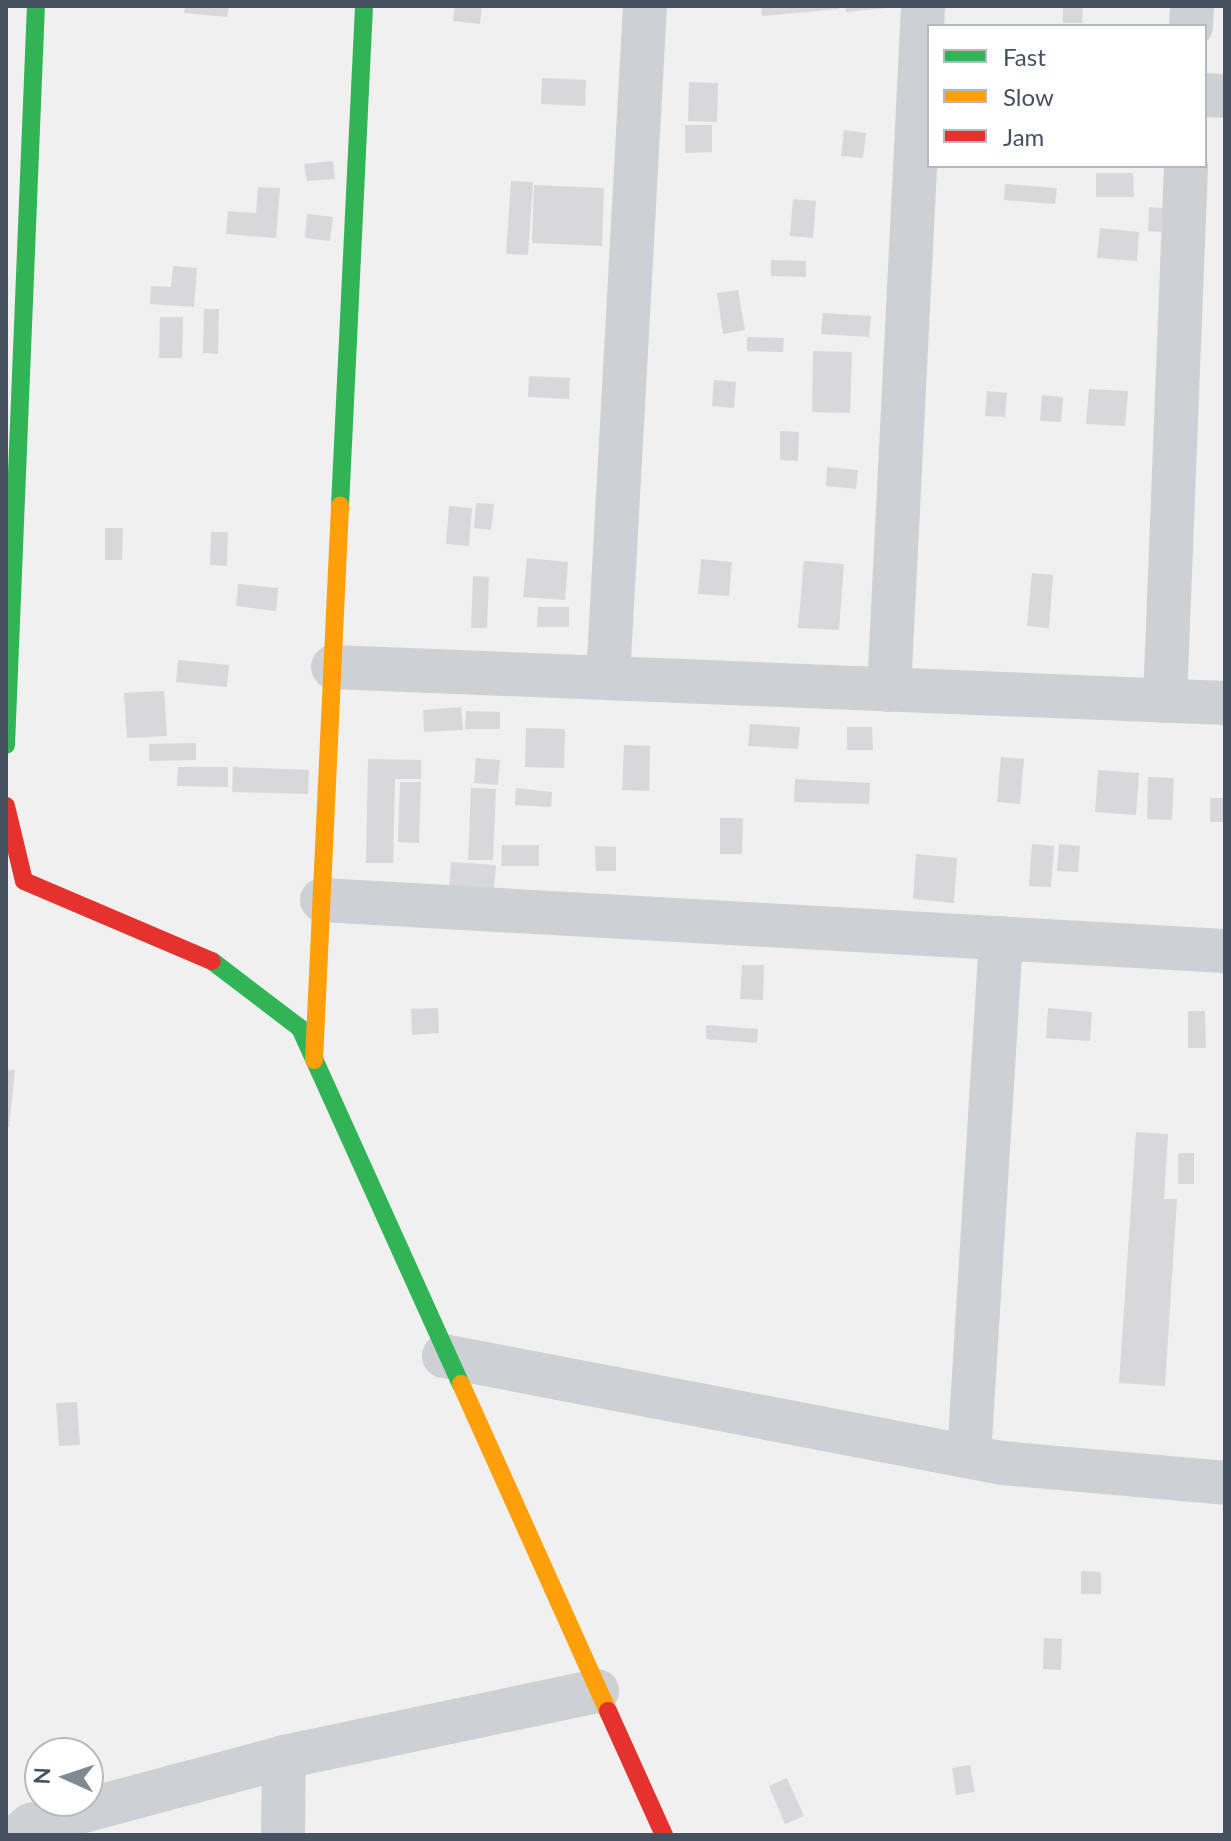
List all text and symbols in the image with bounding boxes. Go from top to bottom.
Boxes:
legend [927,24,1207,168]
text: Fast [1003,42,1046,71]
text: Slow [1003,82,1054,111]
text: Jam [1003,122,1044,151]
north arrow [24,1737,104,1817]
text: N [28,1767,55,1785]

